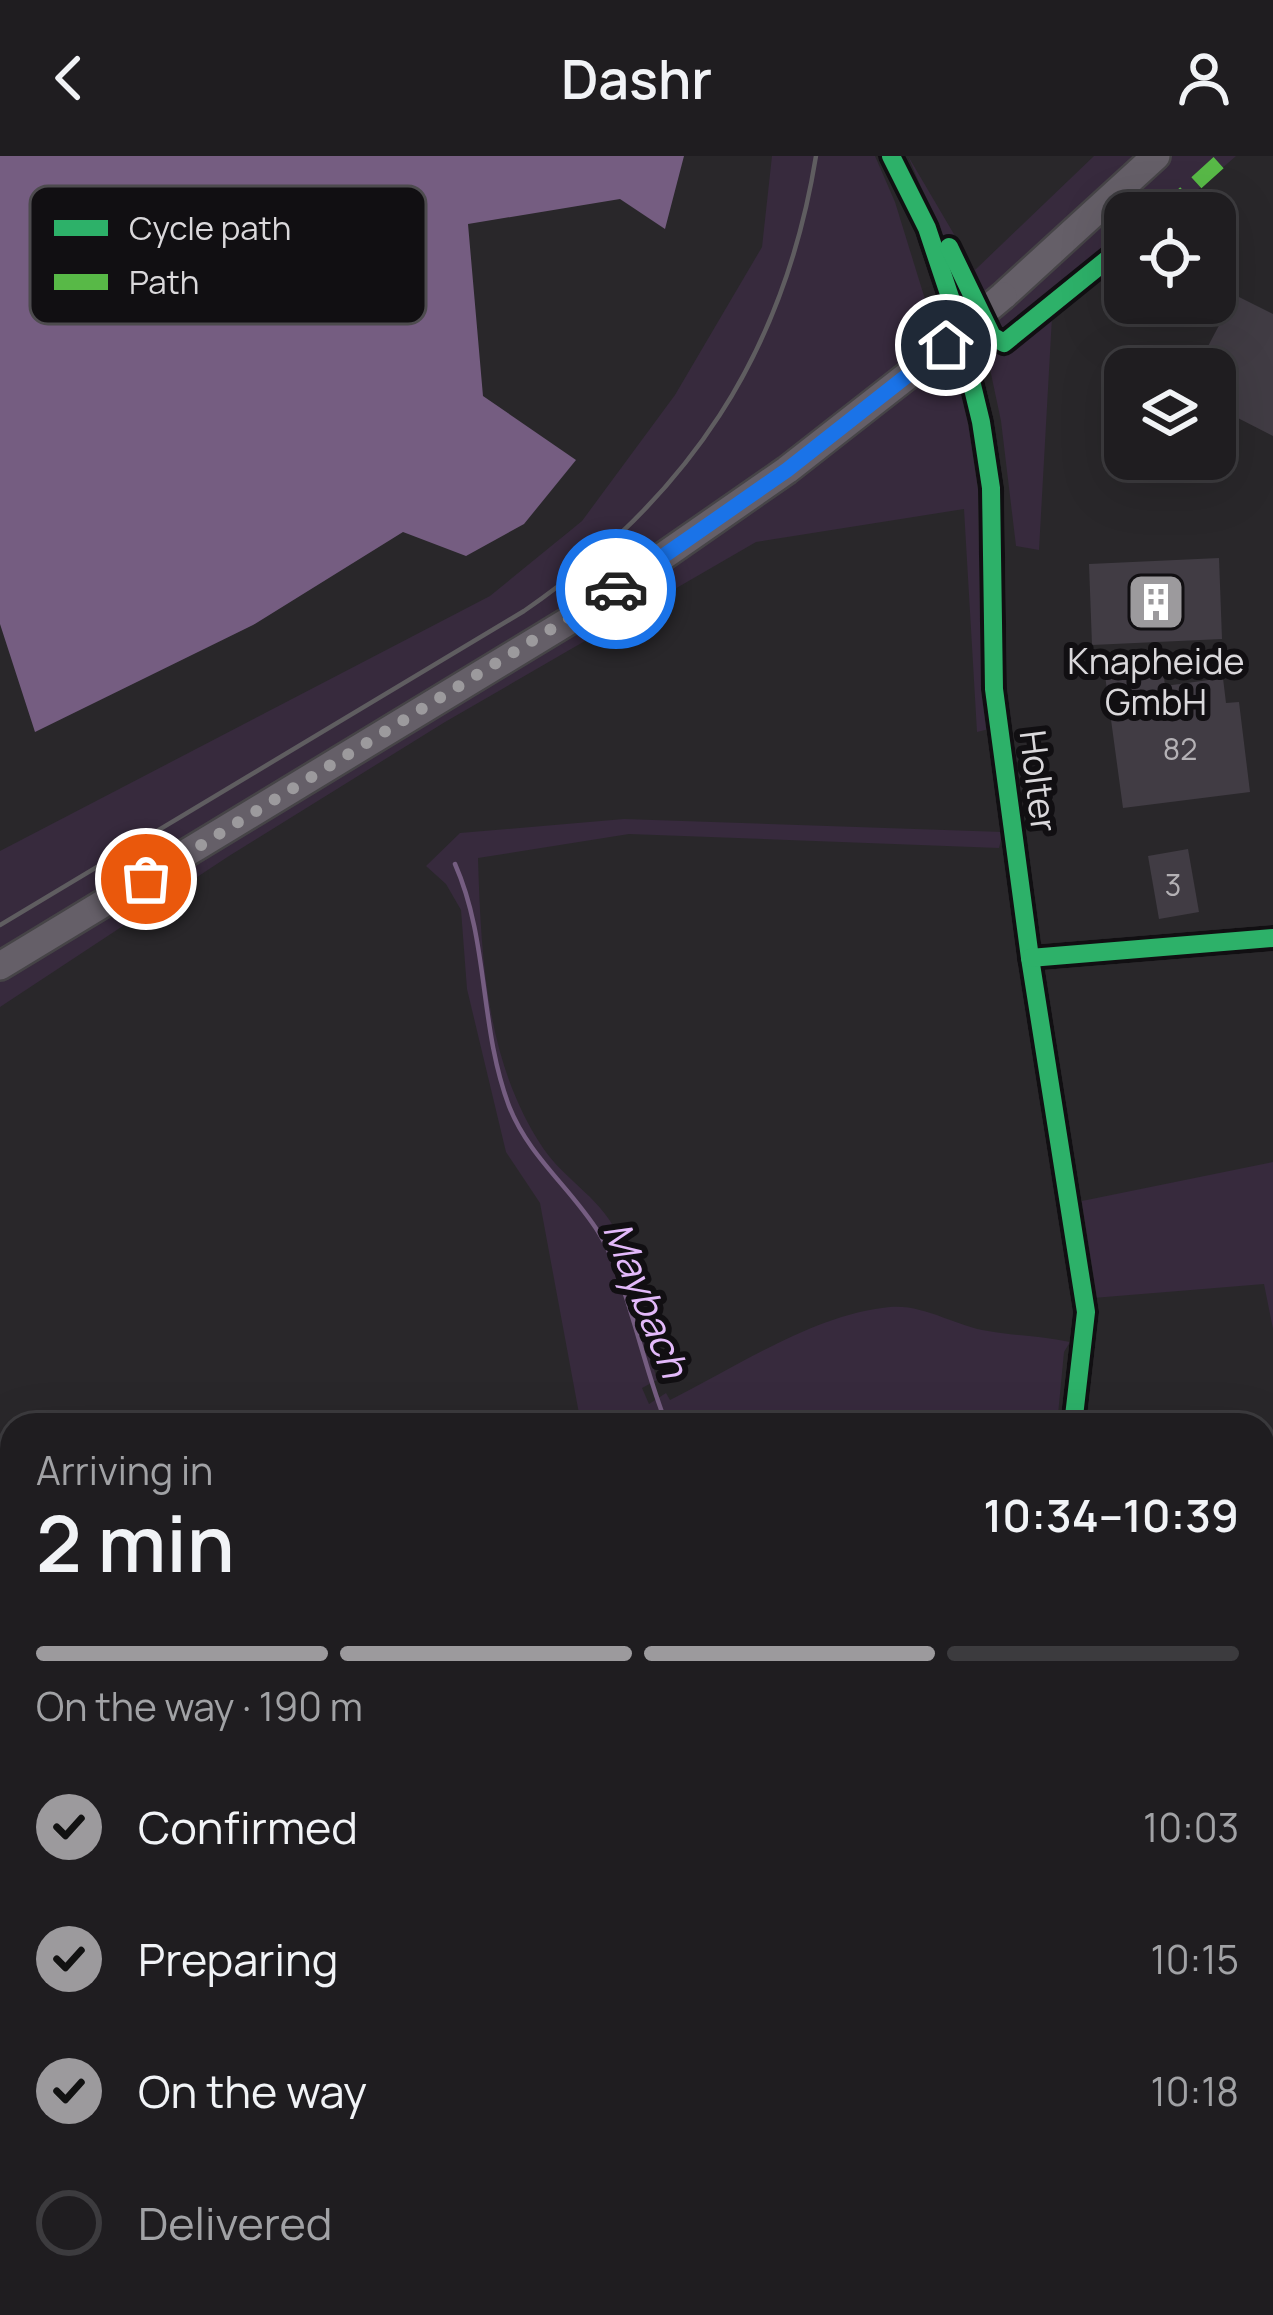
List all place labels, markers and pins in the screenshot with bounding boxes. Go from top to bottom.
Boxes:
pin [895,294,997,396]
building icon: Knapheide GmbH [1125,571,1187,633]
place label: Knapheide GmbH [1067,636,1245,726]
pin [95,828,197,930]

